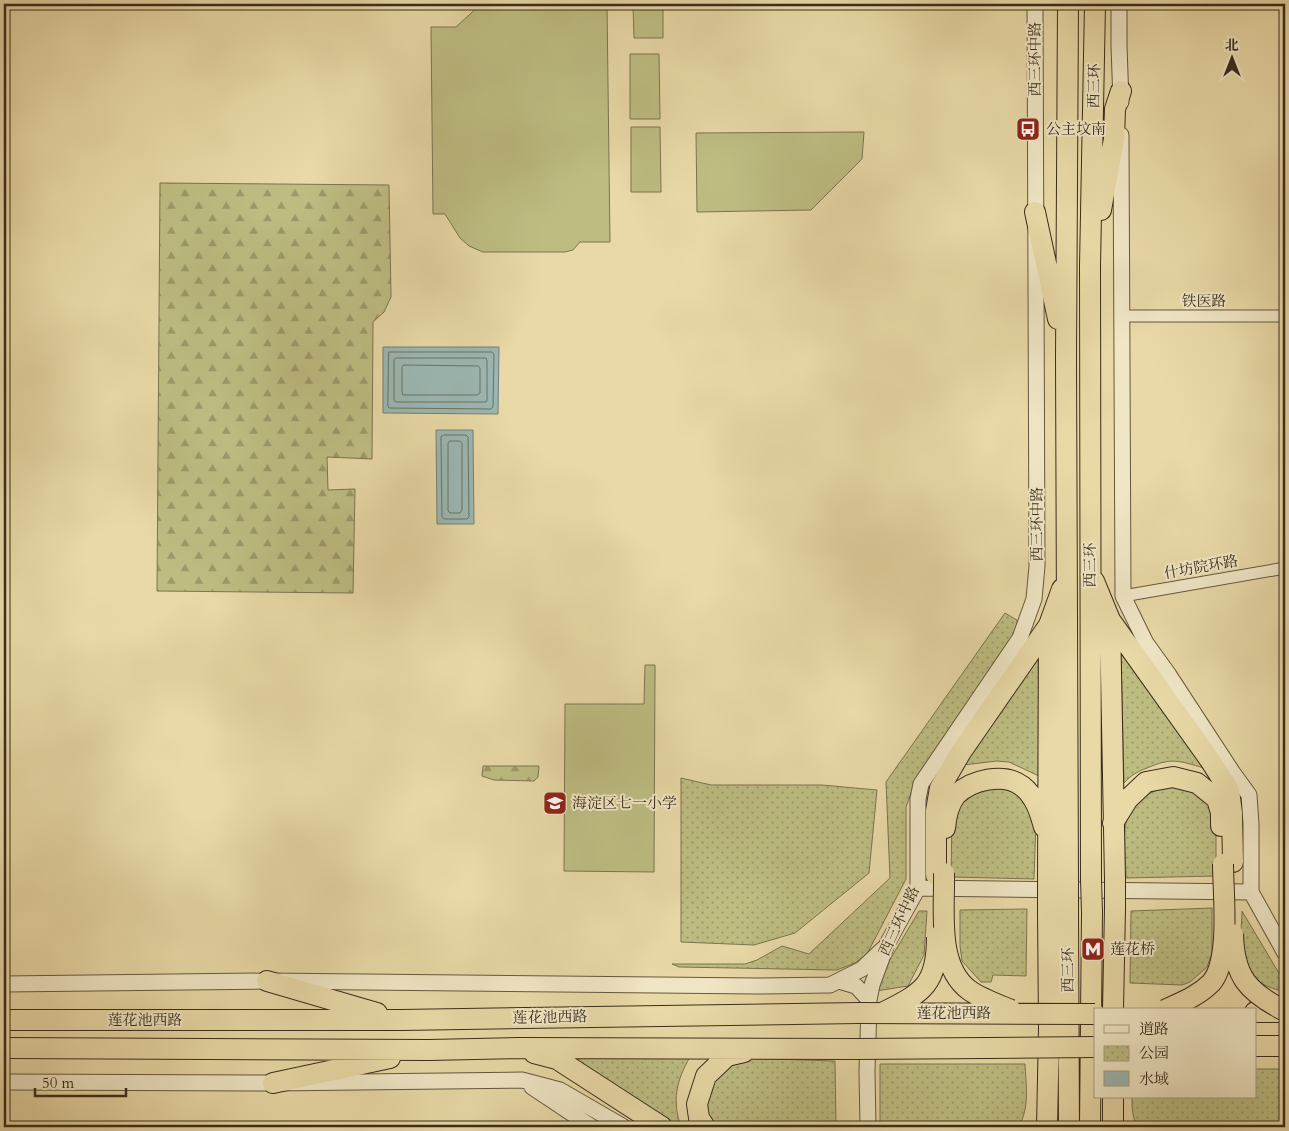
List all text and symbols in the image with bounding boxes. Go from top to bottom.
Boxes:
street label: 西三环中路 [1025,21,1045,97]
north arrow [1206,32,1256,82]
text: 北 [1225,36,1239,55]
street label: 西三环 [1084,63,1104,109]
bus stop icon: 公主坟南 [1015,116,1041,142]
place label: 公主坟南 [1046,119,1106,139]
street label: 铁医路 [1181,291,1227,311]
street label: 西三环中路 [1027,486,1047,562]
street label: 西三环 [1080,542,1100,588]
street label: 什坊院环路 [1162,551,1240,583]
school or university icon: 海淀区七一小学 [542,790,568,816]
place label: 海淀区七一小学 [572,793,677,813]
street label: 西三环中路 [874,883,924,959]
metro station icon: 莲花桥 [1080,936,1106,962]
place label: 莲花桥 [1110,939,1155,959]
street label: 西三环 [1058,947,1078,993]
street label: 莲花池西路 [916,1003,992,1023]
street label: 莲花池西路 [512,1006,588,1028]
legend [1094,1008,1256,1098]
street label: 莲花池西路 [107,1010,183,1030]
text: 道路 [1139,1019,1169,1039]
text: 公园 [1139,1043,1169,1063]
scale bar [35,1066,126,1098]
text: 水域 [1139,1069,1169,1089]
text: 50 m [42,1073,74,1093]

